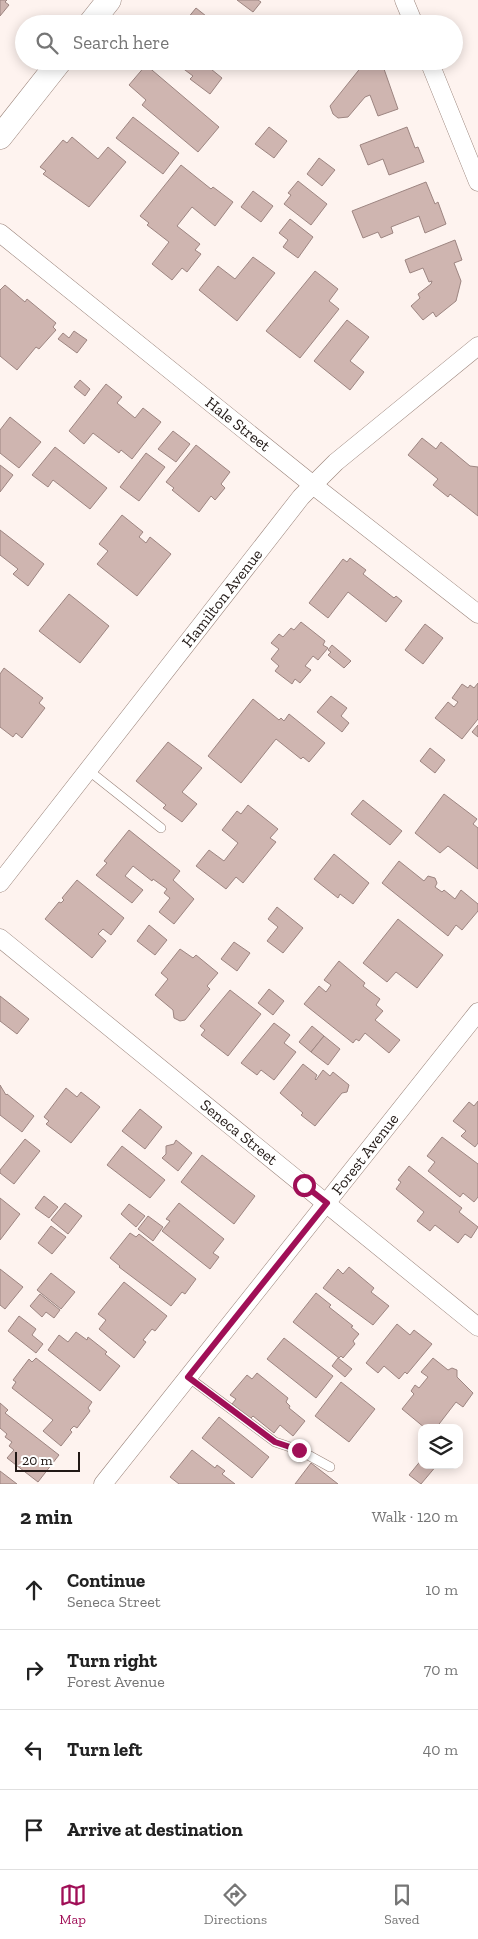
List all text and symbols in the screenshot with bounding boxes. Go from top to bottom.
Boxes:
search box [15,15,463,70]
icon: search [33,29,61,57]
text: Search here [73,31,169,54]
street label: Hale Street [202,393,274,455]
street label: Hamilton Avenue [178,545,266,651]
street label: Seneca Street [197,1095,281,1169]
street label: Forest Avenue [327,1110,403,1198]
route start [293,1174,316,1197]
map controls [418,1424,463,1469]
button: layers [418,1424,463,1469]
route end [288,1439,311,1462]
scale bar [15,1449,80,1472]
text: 20 m [22,1452,53,1469]
text: 2 min [20,1504,72,1529]
text: Walk · 120 m [372,1507,458,1526]
text: Continue [67,1569,145,1592]
icon: ahead [20,1576,48,1604]
text: 10 m [425,1580,458,1599]
text: Seneca Street [67,1592,161,1611]
text: Turn right [67,1649,157,1672]
icon: right [20,1656,48,1684]
text: 70 m [424,1660,458,1679]
text: Forest Avenue [67,1672,165,1691]
icon: left [20,1736,48,1764]
text: Turn left [67,1738,142,1761]
text: 40 m [423,1740,458,1759]
icon: arrive [20,1816,48,1844]
text: Arrive at destination [67,1818,243,1841]
tab: Map [59,1881,87,1928]
tab: Directions [204,1881,267,1928]
tab: Saved [384,1881,419,1928]

